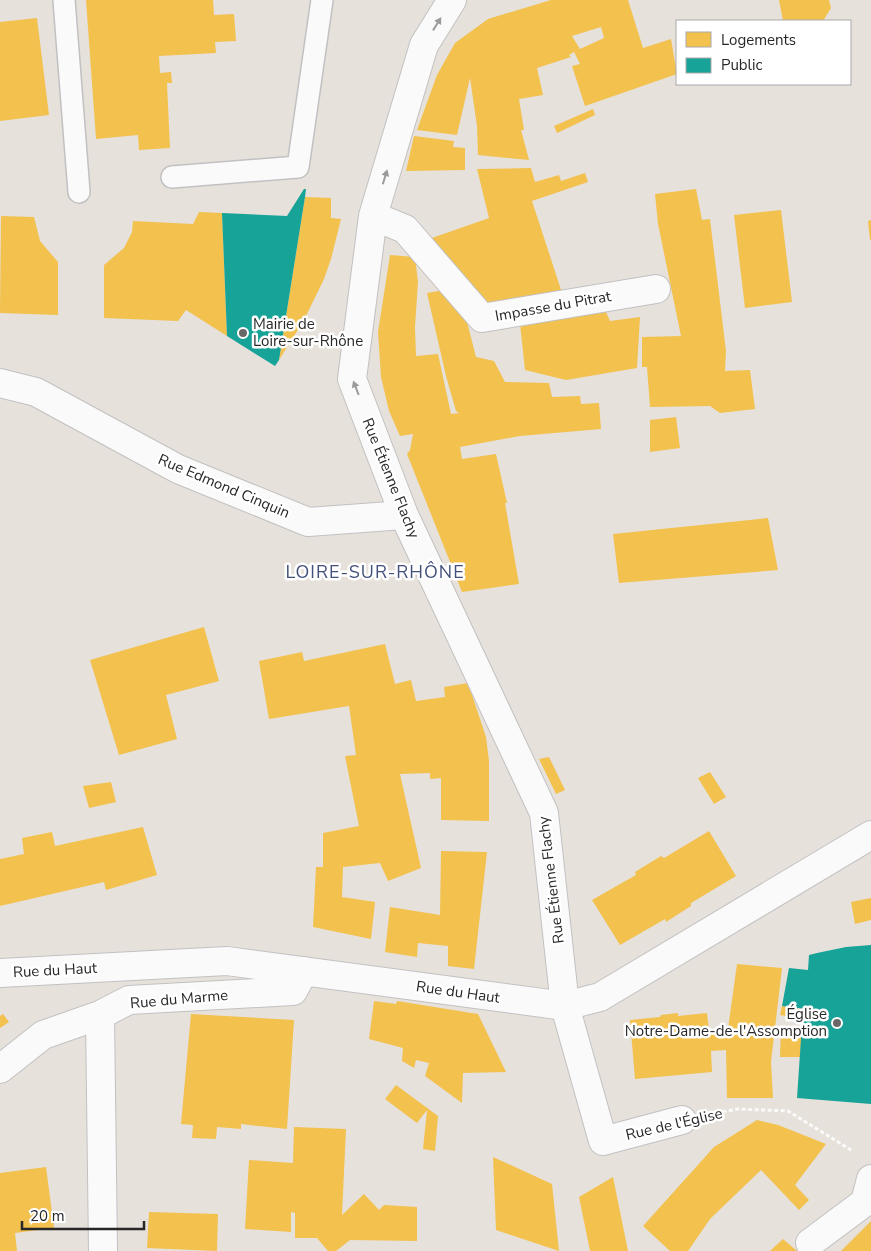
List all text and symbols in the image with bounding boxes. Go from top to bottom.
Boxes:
one-way arrow [432,17,442,30]
legend [676,20,851,85]
text: Logements [721,30,796,50]
text: Public [721,55,762,75]
one-way arrow [381,169,389,184]
street label: Impasse du Pitrat [493,286,613,326]
place label: Mairie de Loire-sur-Rhône [253,314,363,351]
marker: Mairie de Loire-sur-Rhône [237,327,249,339]
one-way arrow [352,380,360,395]
street label: Rue Étienne Flachy [358,415,424,541]
street label: Rue Edmond Cinquin [155,449,293,523]
district label: LOIRE-SUR-RHÔNE [285,560,465,584]
street label: Rue Étienne Flachy [533,815,569,945]
street label: Rue du Haut [12,958,98,982]
street label: Rue du Haut [415,976,502,1008]
street label: Rue du Marme [129,985,229,1013]
place label: Église Notre-Dame-de-l'Assomption [625,1004,827,1041]
marker: Église Notre-Dame-de-l'Assomption [831,1017,843,1029]
street label: Rue de l'Église [624,1103,724,1145]
scale bar [22,1198,145,1230]
text: 20 m [30,1206,65,1226]

